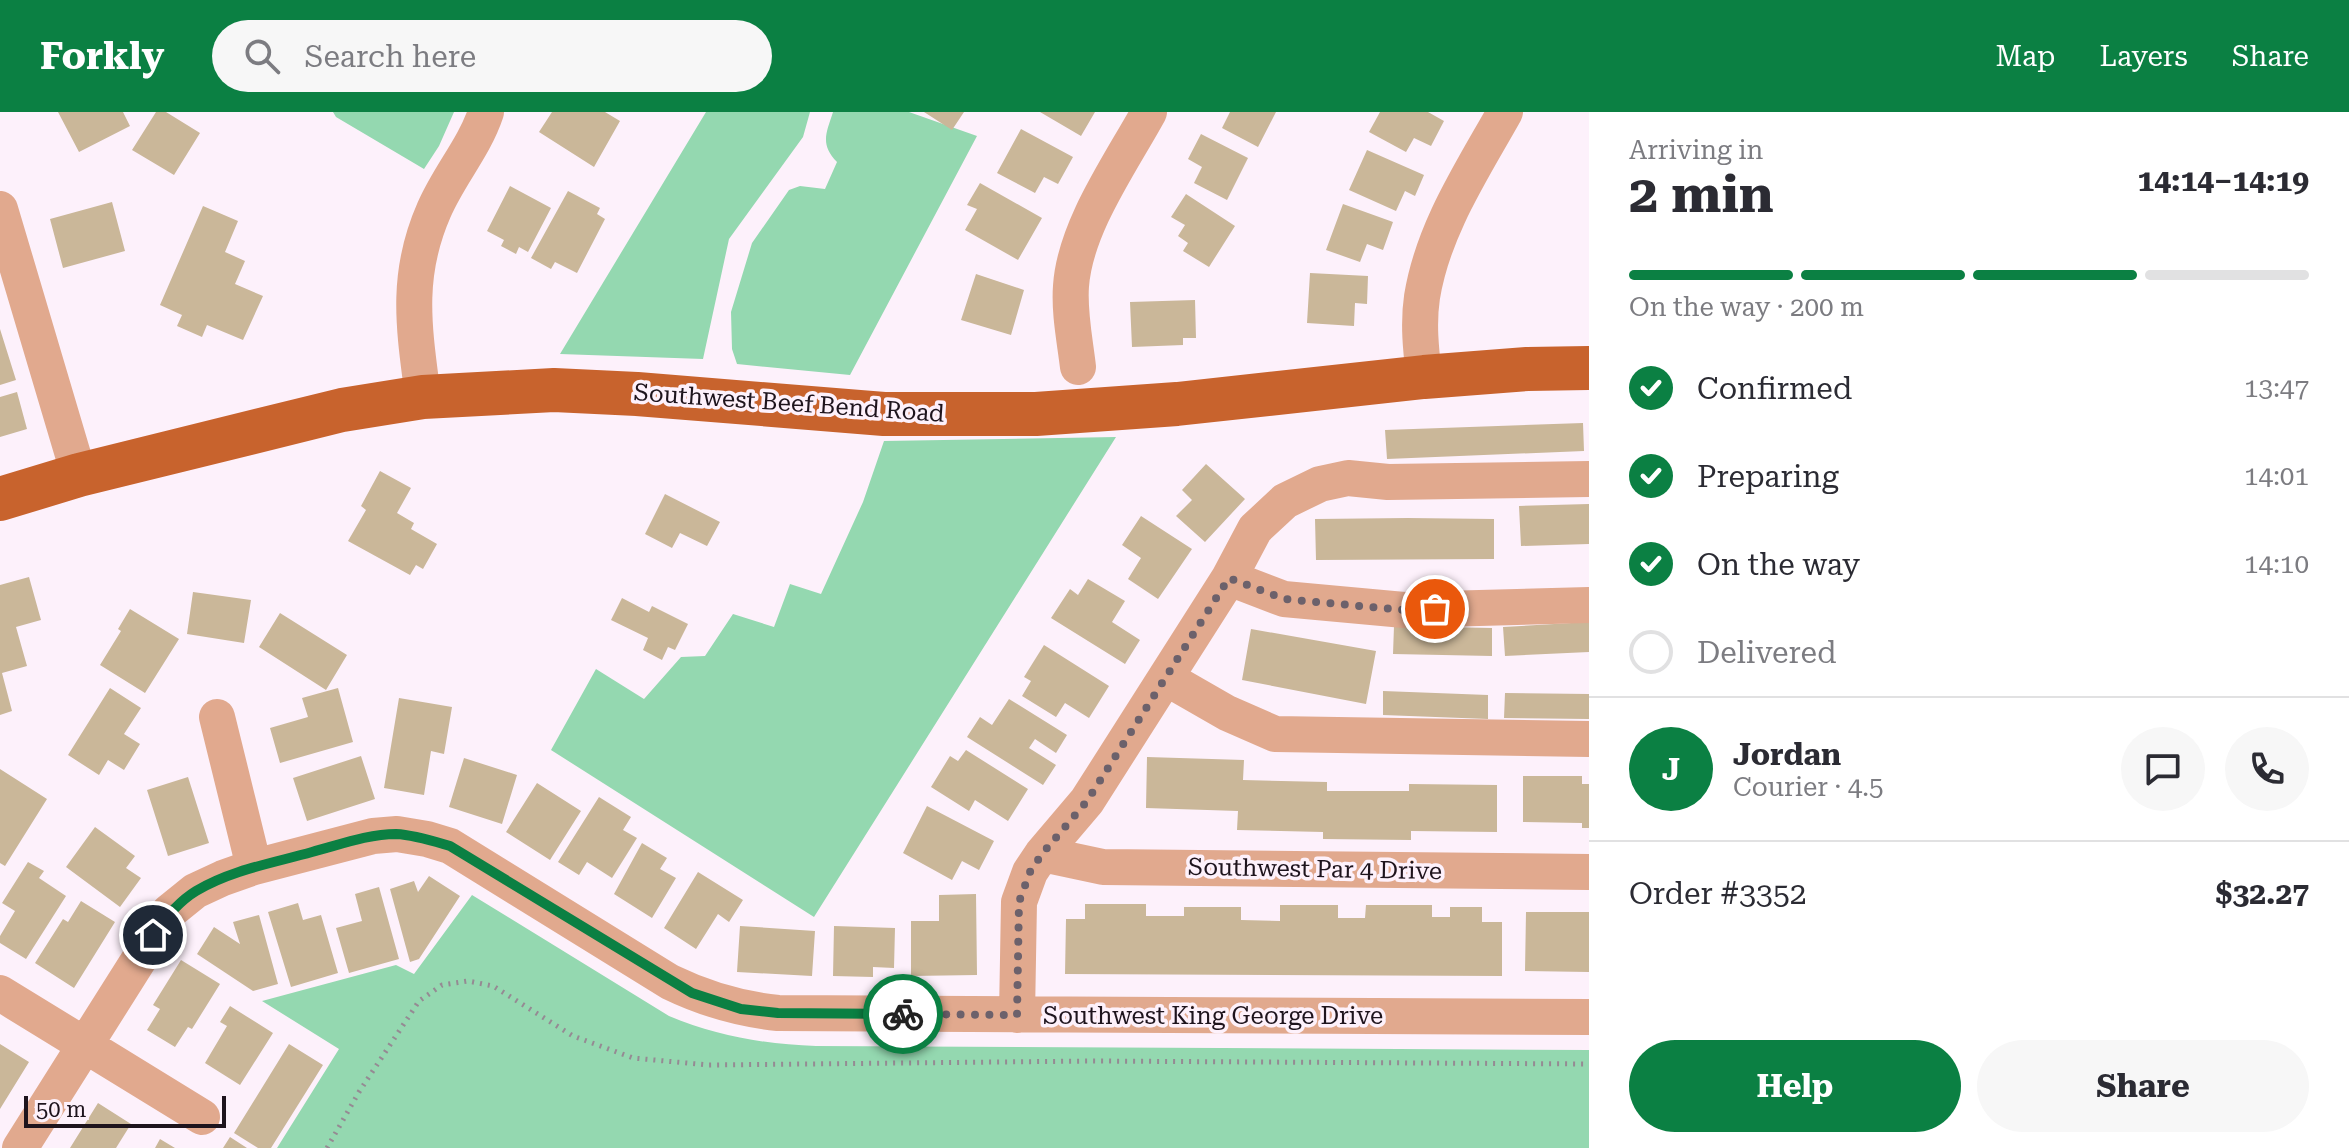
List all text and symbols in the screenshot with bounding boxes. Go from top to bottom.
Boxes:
search box [212,20,772,92]
text: Forkly [40,34,164,78]
icon: search [240,34,284,78]
text: Search here [304,39,476,74]
text: Map [1996,40,2055,73]
text: Layers [2099,40,2188,73]
text: Share [2232,40,2309,73]
text: Arriving in [1629,135,1763,165]
text: 14:14–14:19 [2137,163,2309,198]
text: 2 min [1629,164,1774,225]
text: On the way · 200 m [1629,292,1864,322]
icon: check [1629,366,1673,410]
text: Confirmed [1697,371,1852,406]
text: 13:47 [2244,373,2309,403]
street label: Southwest Beef Bend Road [633,378,945,428]
icon: check [1629,454,1673,498]
text: Preparing [1697,459,1839,494]
text: 14:01 [2244,461,2309,491]
icon: check [1629,542,1673,586]
text: On the way [1697,547,1860,582]
text: 14:10 [2244,549,2309,579]
pin [1401,575,1469,643]
icon: bag [1413,587,1457,631]
text: Delivered [1697,635,1836,670]
button: chat [2121,727,2205,811]
button: phone [2225,727,2309,811]
text: Jordan [1733,737,1841,772]
text: J [1662,752,1680,787]
text: Courier · 4.5 [1733,772,1883,802]
street label: Southwest Par 4 Drive [1188,853,1442,885]
text: Order #3352 [1629,876,1807,911]
text: $32.27 [2216,876,2309,911]
pin [119,901,187,969]
icon: home [131,913,175,957]
courier [863,974,943,1054]
icon: bike [881,992,925,1036]
street label: Southwest King George Drive [1043,1002,1383,1030]
button: Help [1629,1040,1961,1132]
button: Share [1977,1040,2309,1132]
scale bar [24,1092,226,1128]
text: 50 m [36,1097,86,1122]

